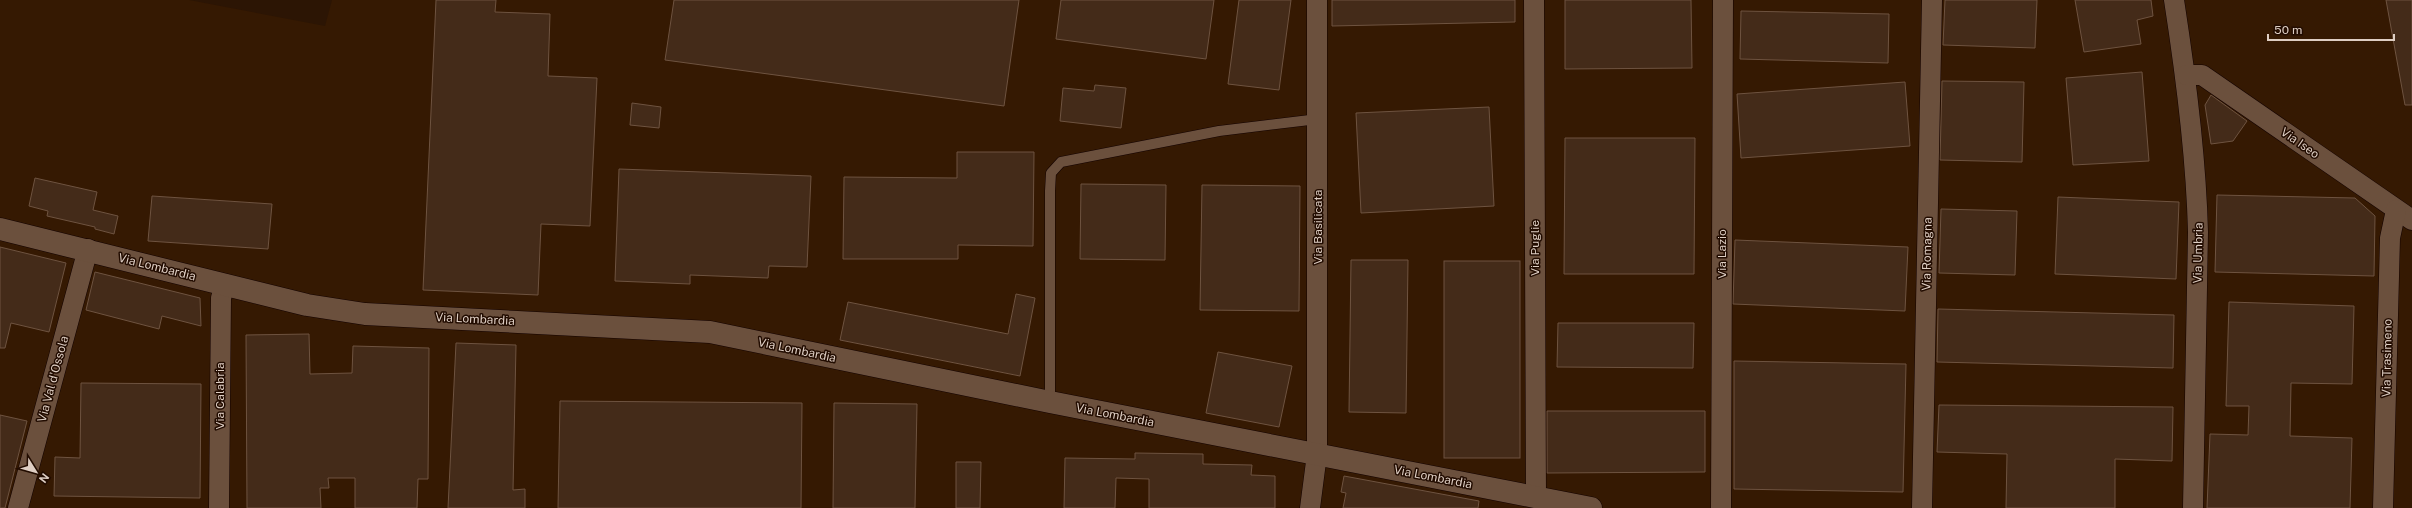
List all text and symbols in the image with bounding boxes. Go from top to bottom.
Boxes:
scale bar [2268,16,2394,42]
text: 50 m [2274,23,2302,37]
street label: Via Iseo [2278,125,2322,161]
street label: Via Basilicata [1311,190,1325,264]
street label: Via Romagna [1919,217,1935,291]
street label: Via Puglie [1528,220,1542,276]
street label: Via Umbria [2190,222,2206,284]
street label: Via Lazio [1715,229,1729,279]
street label: Via Lombardia [117,251,197,283]
street label: Via Lombardia [435,310,515,328]
street label: Via Trasimeno [2379,318,2395,397]
street label: Via Val d'Ossola [35,334,71,424]
street label: Via Lombardia [757,335,837,365]
street label: Via Calabria [213,362,227,430]
street label: Via Lombardia [1075,401,1155,429]
north arrow [16,452,56,492]
street label: Via Lombardia [1393,463,1473,491]
text: N [37,471,51,485]

